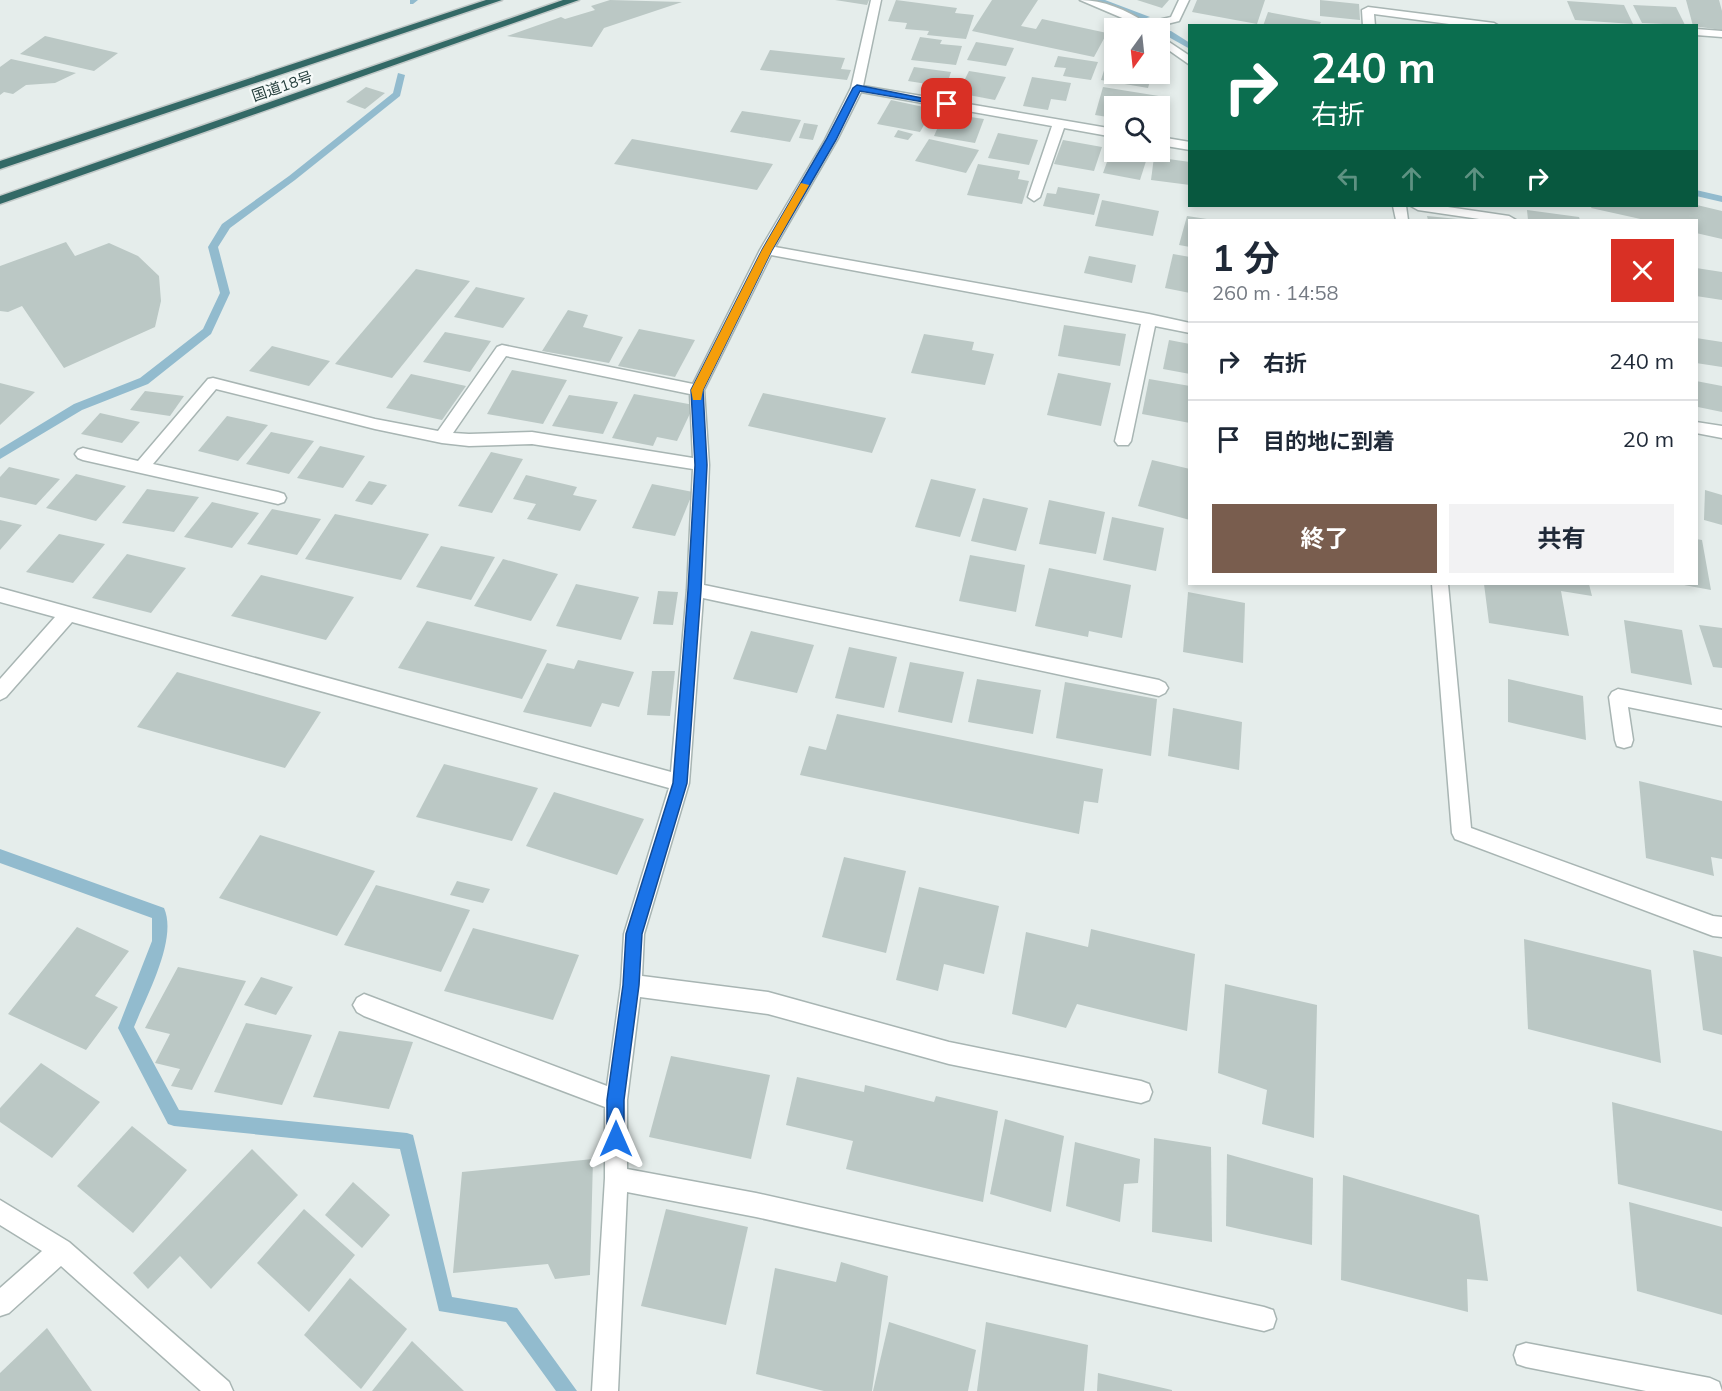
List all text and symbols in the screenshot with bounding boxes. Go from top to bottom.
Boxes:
north arrow [1104,18,1170,84]
map controls [1104,18,1170,162]
text: 240 m [1311,41,1436,94]
icon: right [1212,48,1290,126]
street label: 国道18号 [249,67,315,105]
pin [921,78,972,129]
icon: arrive [930,87,963,120]
button: search [1104,96,1170,162]
text: 右折 [1311,97,1365,131]
icon: left [1332,162,1365,195]
icon: ahead [1395,162,1428,195]
icon: ahead [1458,162,1491,195]
icon: right [1521,162,1554,195]
text: 1 分 [1212,235,1279,280]
button: close [1611,239,1674,302]
text: 260 m · 14:58 [1212,280,1338,305]
icon: right [1212,345,1245,378]
text: 240 m [1609,347,1674,375]
text: 右折 [1263,349,1307,377]
icon: arrive [1212,423,1245,456]
text: 20 m [1623,425,1674,453]
text: 目的地に到着 [1263,427,1395,455]
button: 終了 [1212,504,1437,573]
button: 共有 [1449,504,1674,573]
position arrow [584,1107,648,1171]

